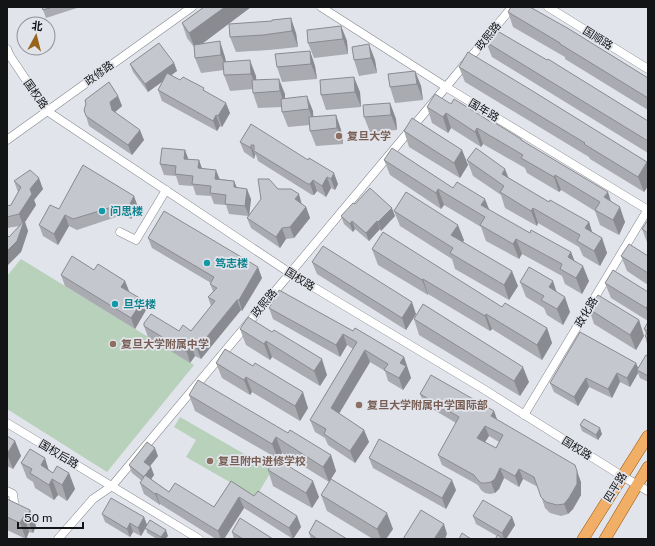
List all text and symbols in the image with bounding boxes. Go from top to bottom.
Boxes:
north arrow [16,16,56,56]
text: 北 [31,19,43,33]
street label: 政熙路 [473,19,503,53]
street label: 国顺路 [581,24,615,52]
street label: 政修路 [82,58,116,88]
street label: 国权路 [22,77,50,111]
street label: 国年路 [467,96,501,124]
place label: 复旦大学 [347,130,391,142]
marker: 复旦大学 [334,131,344,141]
place label: 问思楼 [110,205,143,217]
marker: 问思楼 [97,206,107,216]
place label: 笃志楼 [215,257,248,269]
marker: 笃志楼 [202,258,212,268]
street label: 国权路 [283,265,317,293]
street label: 政熙路 [249,287,279,319]
street label: 政化路 [572,295,600,329]
place label: 旦华楼 [123,298,156,310]
marker: 旦华楼 [110,299,120,309]
place label: 复旦大学附属中学 [121,338,209,350]
marker: 复旦大学附属中学 [108,339,118,349]
place label: 复旦大学附属中学国际部 [367,399,488,411]
marker: 复旦大学附属中学国际部 [354,400,364,410]
street label: 国权路 [560,434,594,462]
street label: 国权后路 [37,438,81,470]
place label: 复旦附中进修学校 [218,455,306,467]
marker: 复旦附中进修学校 [205,456,215,466]
street label: 四平路 [601,470,629,504]
scale bar [18,504,83,530]
text: 50 m [24,511,52,525]

